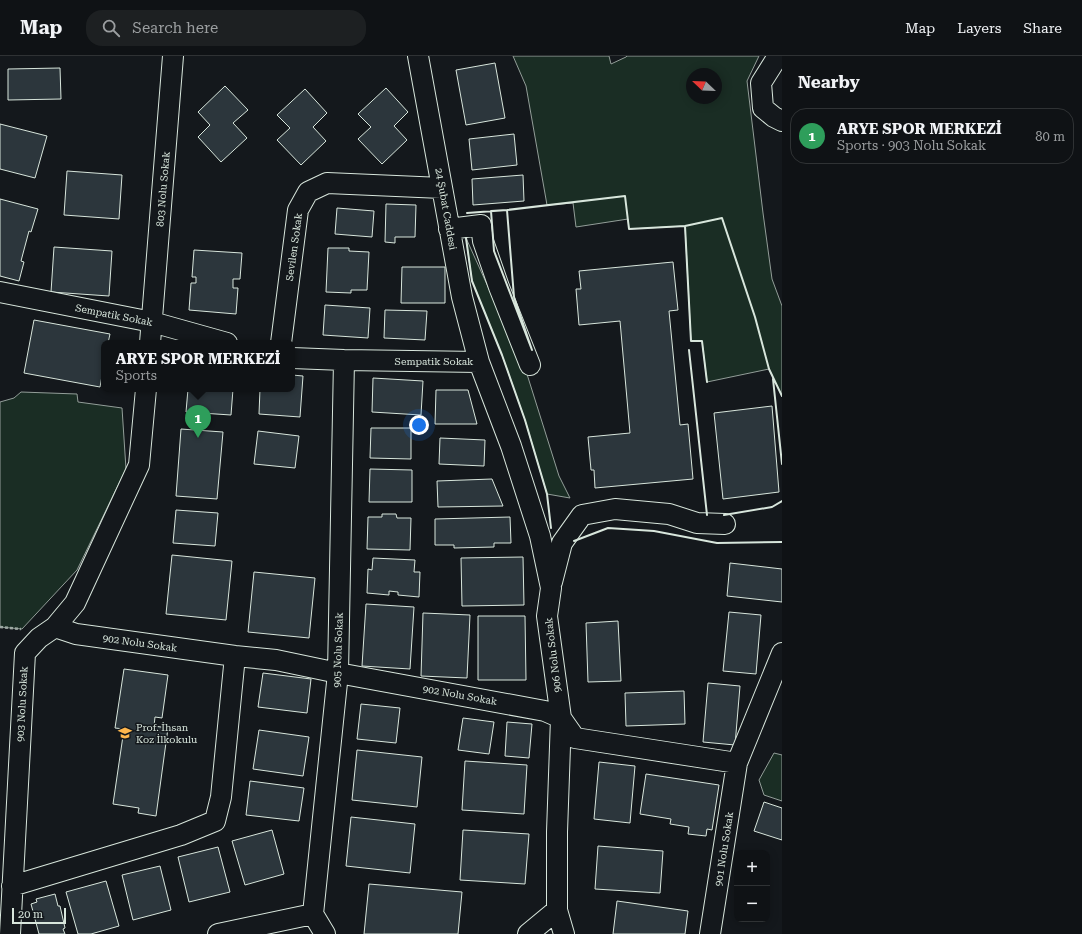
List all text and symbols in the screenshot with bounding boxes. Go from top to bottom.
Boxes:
search box [86,10,366,46]
text: Map [20,16,62,39]
icon: search [100,17,122,39]
text: Search here [132,19,218,37]
text: Map [905,20,935,36]
text: Layers [957,20,1001,36]
text: Share [1023,20,1062,36]
north arrow [686,68,722,104]
text: Nearby [798,72,860,92]
text: ARYE SPOR MERKEZİ [837,120,1002,138]
text: 1 [808,129,816,144]
text: 80 m [1035,129,1065,144]
text: Sports · 903 Nolu Sokak [837,138,986,153]
street label: 803 Nolu Sokak [154,150,172,227]
street label: 24 Şubat Caddesi [433,167,459,251]
street label: Sevilen Sokak [284,212,304,282]
street label: Sempatik Sokak [74,302,154,328]
popup [101,340,295,392]
text: ARYE SPOR MERKEZİ [116,350,280,368]
street label: Sempatik Sokak [395,356,474,367]
text: Sports [116,368,157,383]
pin: 1 [185,405,211,438]
your location [409,415,429,435]
street label: 905 Nolu Sokak [331,611,345,688]
street label: 906 Nolu Sokak [543,616,563,693]
street label: 902 Nolu Sokak [102,632,179,654]
street label: 903 Nolu Sokak [15,665,30,742]
street label: 902 Nolu Sokak [422,683,499,707]
place label: Prof. İhsan Koz İlkokulu [136,722,198,745]
school or university icon: Prof. İhsan Koz İlkokulu [117,725,133,741]
street label: 901 Nolu Sokak [713,810,735,887]
map controls [734,850,770,922]
button: + [734,850,770,886]
button: − [734,886,770,922]
scale bar [12,906,66,925]
text: 20 m [18,908,43,921]

